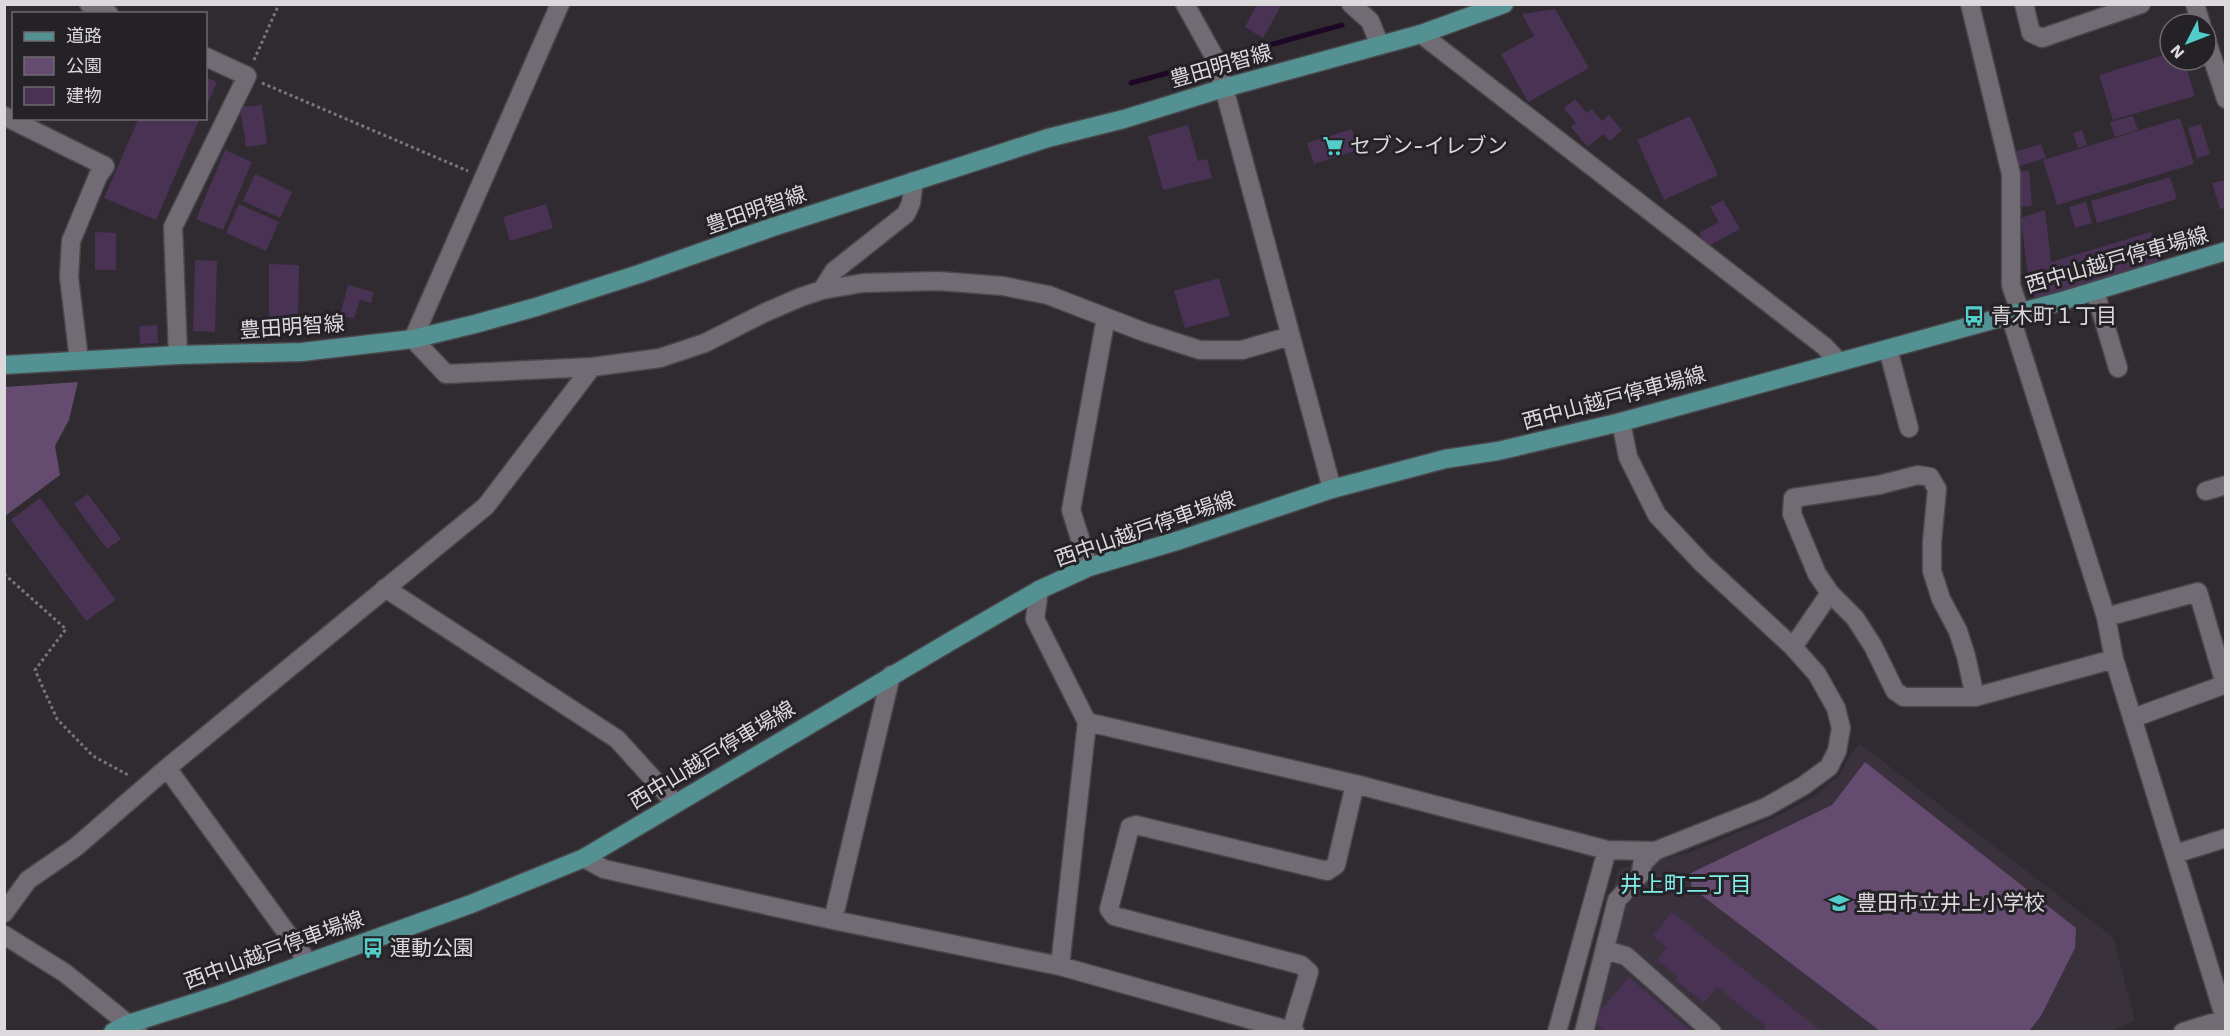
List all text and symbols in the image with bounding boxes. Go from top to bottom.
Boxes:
legend [12,12,207,120]
north arrow [2158,12,2218,72]
text: 道路 [66,25,102,46]
street label: 豊田明智線 [1167,39,1275,92]
text: N [2166,41,2188,62]
text: 公園 [66,55,102,76]
text: 建物 [66,85,102,106]
place label: セブン-イレブン [1350,133,1508,158]
supermarket icon: セブン-イレブン [1321,134,1345,158]
street label: 豊田明智線 [702,181,810,238]
street label: 西中山越戸停車場線 [2023,221,2211,298]
place label: 青木町１丁目 [1991,303,2117,328]
bus stop icon: 青木町１丁目 [1962,304,1986,328]
street label: 豊田明智線 [239,310,345,343]
street label: 西中山越戸停車場線 [1519,361,1708,434]
street label: 西中山越戸停車場線 [1051,486,1238,571]
street label: 西中山越戸停車場線 [624,695,799,814]
district label: 井上町二丁目 [1620,872,1752,897]
place label: 豊田市立井上小学校 [1856,890,2045,915]
school or university icon: 豊田市立井上小学校 [1827,891,1851,915]
street label: 西中山越戸停車場線 [181,905,367,994]
place label: 運動公園 [390,935,474,960]
bus stop icon: 運動公園 [361,936,385,960]

